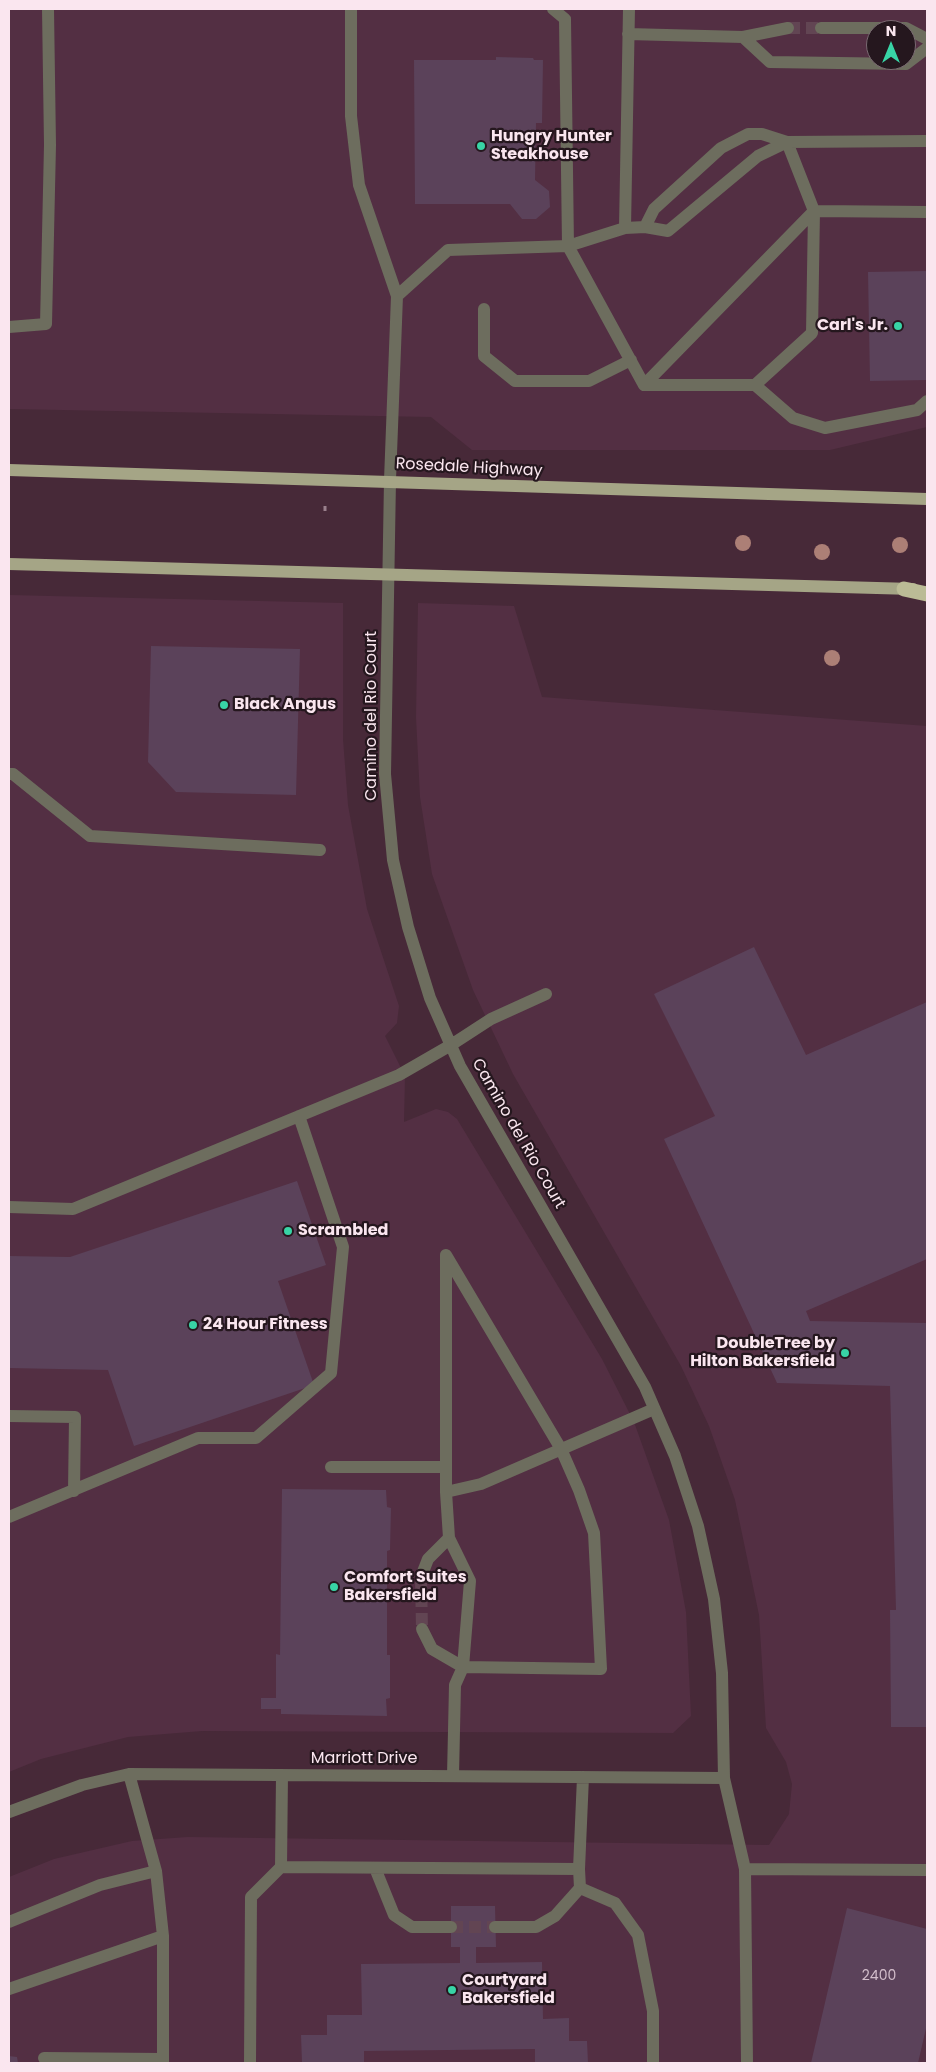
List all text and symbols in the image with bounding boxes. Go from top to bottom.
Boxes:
north arrow [866,20,916,70]
text: N [886,21,896,41]
place label: Hungry Hunter Steakhouse [491,127,612,165]
marker: Hungry Hunter Steakhouse [475,140,487,152]
place label: Carl's Jr. [817,316,888,336]
marker: Carl's Jr. [892,320,904,332]
street label: Rosedale Highway [395,455,543,481]
street label: Camino del Rio Court [362,631,382,801]
place label: Black Angus [234,695,336,715]
marker: Black Angus [218,699,230,711]
street label: Camino del Rio Court [467,1056,569,1212]
place label: Scrambled [298,1221,388,1241]
marker: Scrambled [282,1225,294,1237]
place label: 24 Hour Fitness [203,1315,328,1335]
marker: 24 Hour Fitness [187,1319,199,1331]
place label: DoubleTree by Hilton Bakersfield [690,1334,835,1372]
marker: DoubleTree by Hilton Bakersfield [839,1347,851,1359]
place label: Comfort Suites Bakersfield [344,1568,467,1606]
marker: Comfort Suites Bakersfield [328,1581,340,1593]
street label: Marriott Drive [311,1749,417,1769]
house number: 2400 [862,1968,896,1984]
place label: Courtyard Bakersfield [462,1971,555,2009]
marker: Courtyard Bakersfield [446,1984,458,1996]

